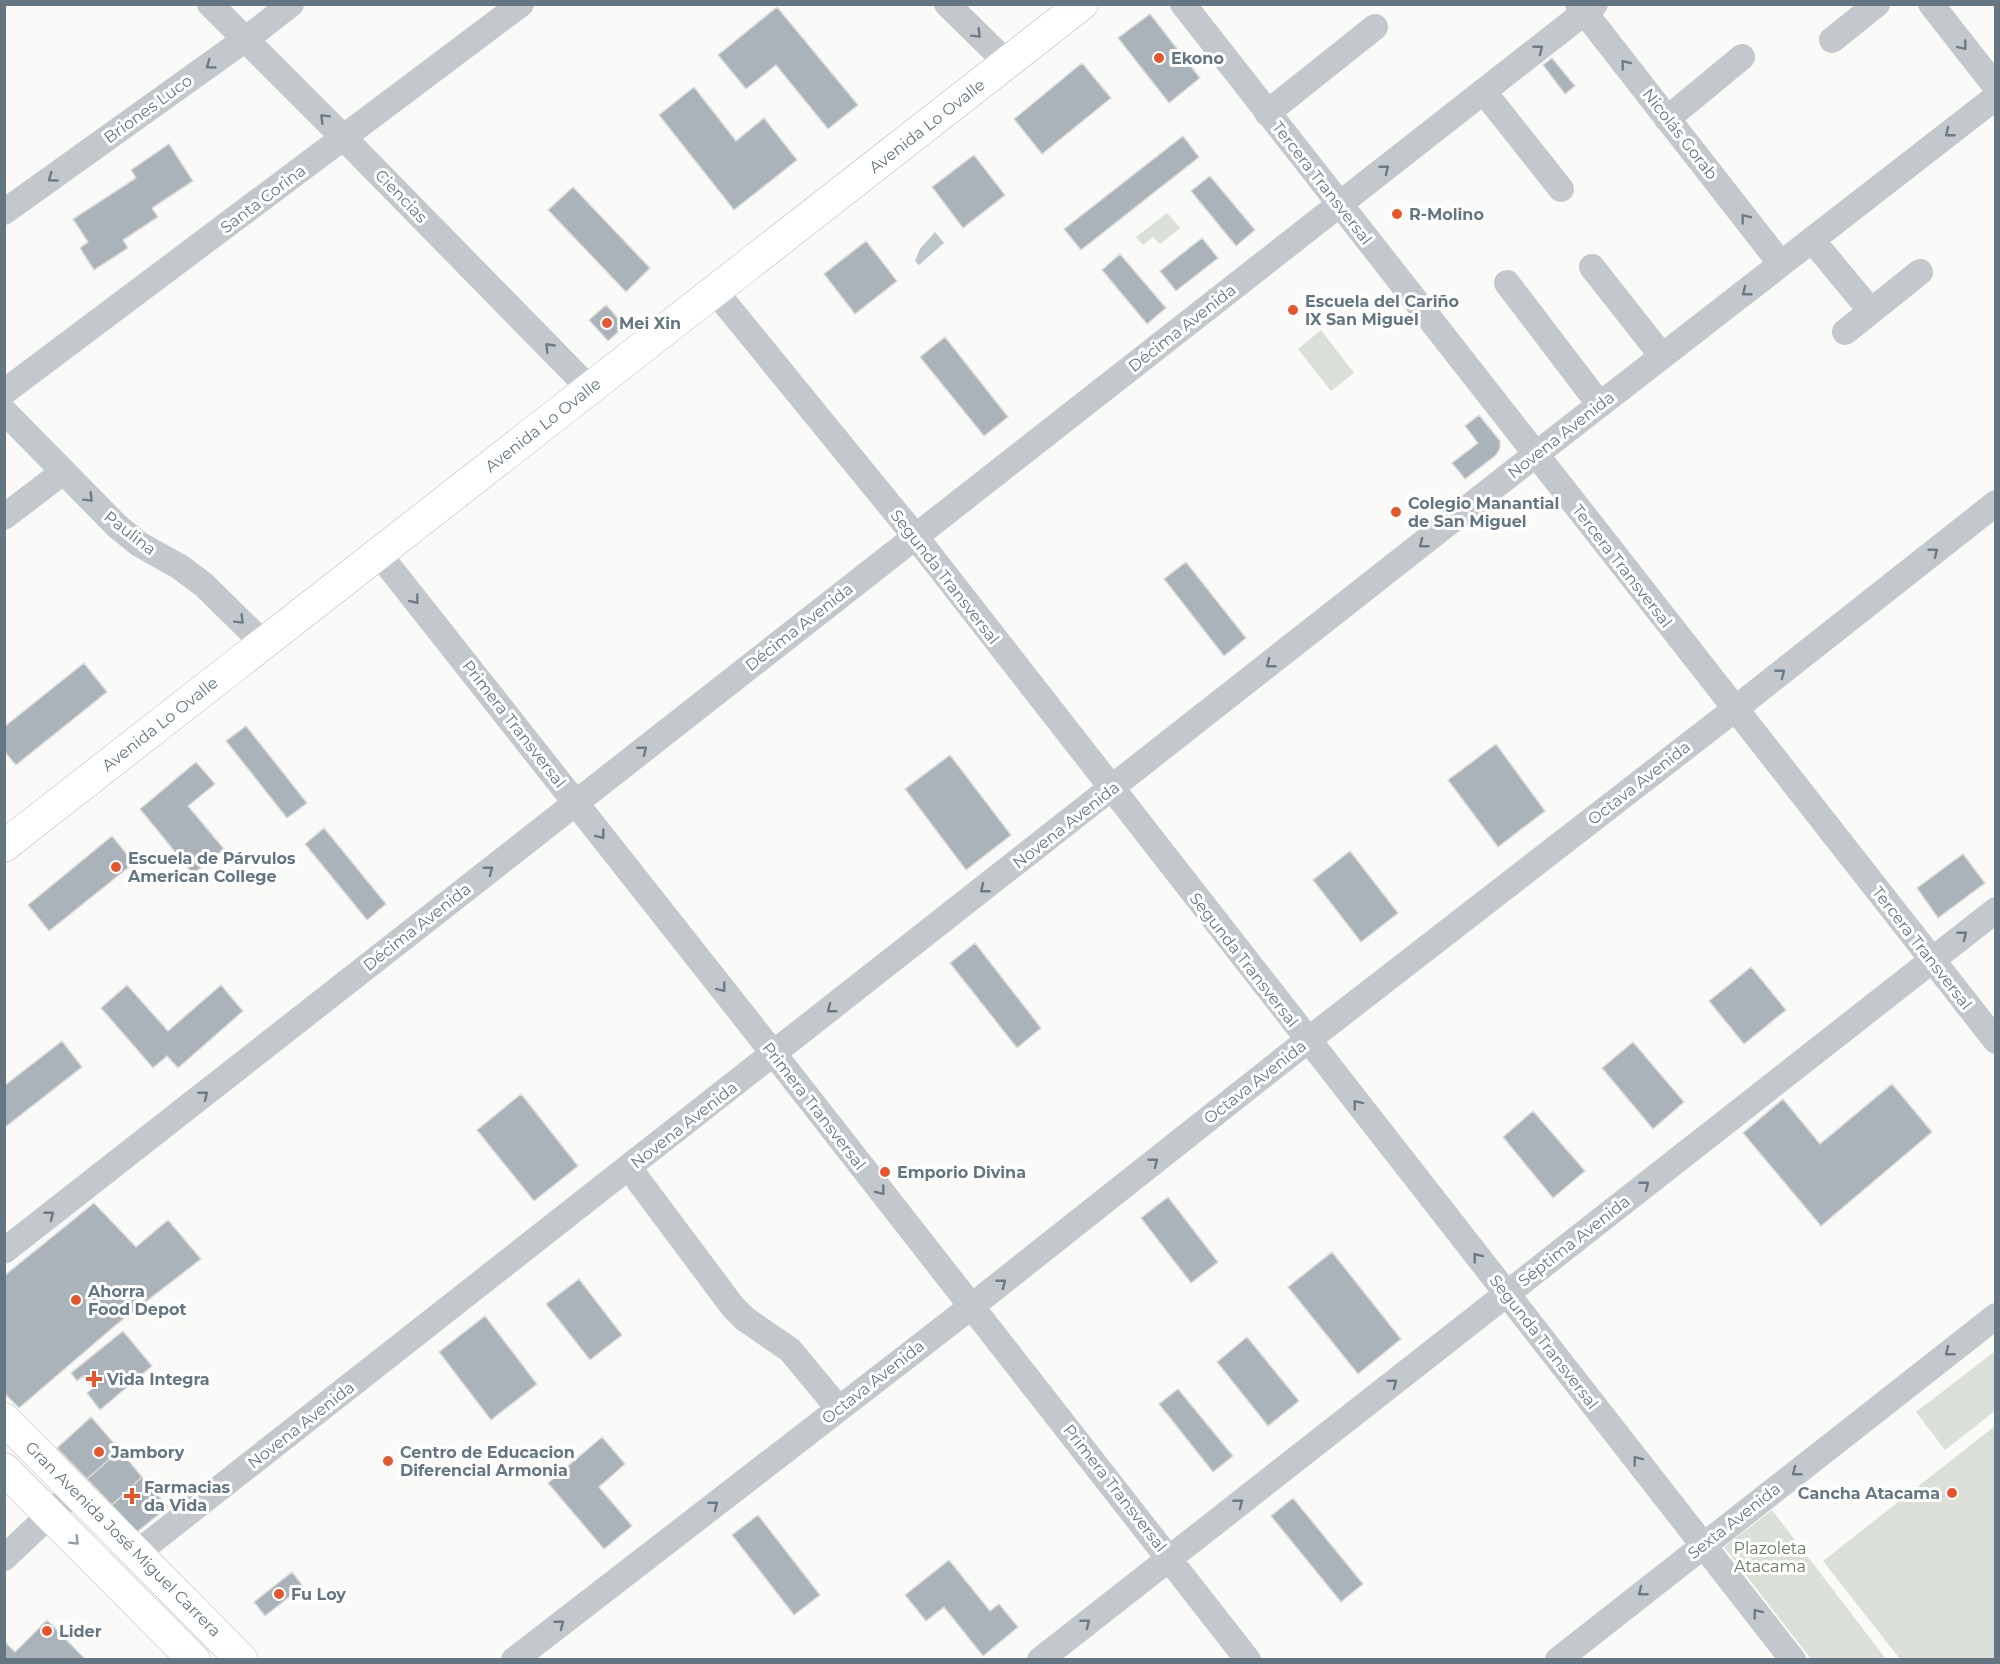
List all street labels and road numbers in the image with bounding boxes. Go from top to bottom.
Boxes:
street label: Briones Luco [100,71,196,147]
street label: Avenida Lo Ovalle [865,75,989,177]
street label: Nicolás Gorab [1639,85,1722,183]
street label: Tercera Transversal [1268,118,1376,248]
street label: Santa Corina [217,161,309,237]
street label: Ciencias [371,165,431,227]
street label: Décima Avenida [1124,280,1240,376]
street label: Avenida Lo Ovalle [481,374,605,476]
street label: Novena Avenida [1504,388,1618,482]
street label: Tercera Transversal [1568,501,1676,631]
street label: Segunda Transversal [887,506,1003,648]
street label: Paulina [100,507,160,559]
street label: Décima Avenida [741,579,857,675]
street label: Primera Transversal [458,657,570,791]
street label: Avenida Lo Ovalle [98,673,222,775]
street label: Octava Avenida [1584,737,1694,829]
street label: Novena Avenida [1009,778,1123,872]
street label: Décima Avenida [359,879,475,975]
street label: Tercera Transversal [1868,883,1976,1013]
street label: Segunda Transversal [1186,889,1302,1031]
street label: Octava Avenida [1200,1036,1310,1128]
street label: Primera Transversal [758,1039,870,1173]
street label: Novena Avenida [627,1078,741,1172]
street label: Séptima Avenida [1514,1192,1634,1290]
street label: Segunda Transversal [1486,1271,1602,1413]
street label: Octava Avenida [818,1336,928,1428]
street label: Novena Avenida [244,1378,358,1472]
street label: Primera Transversal [1059,1421,1171,1555]
street label: Gran Avenida José Miguel Carrera [21,1437,225,1641]
street label: Sexta Avenida [1684,1479,1784,1563]

